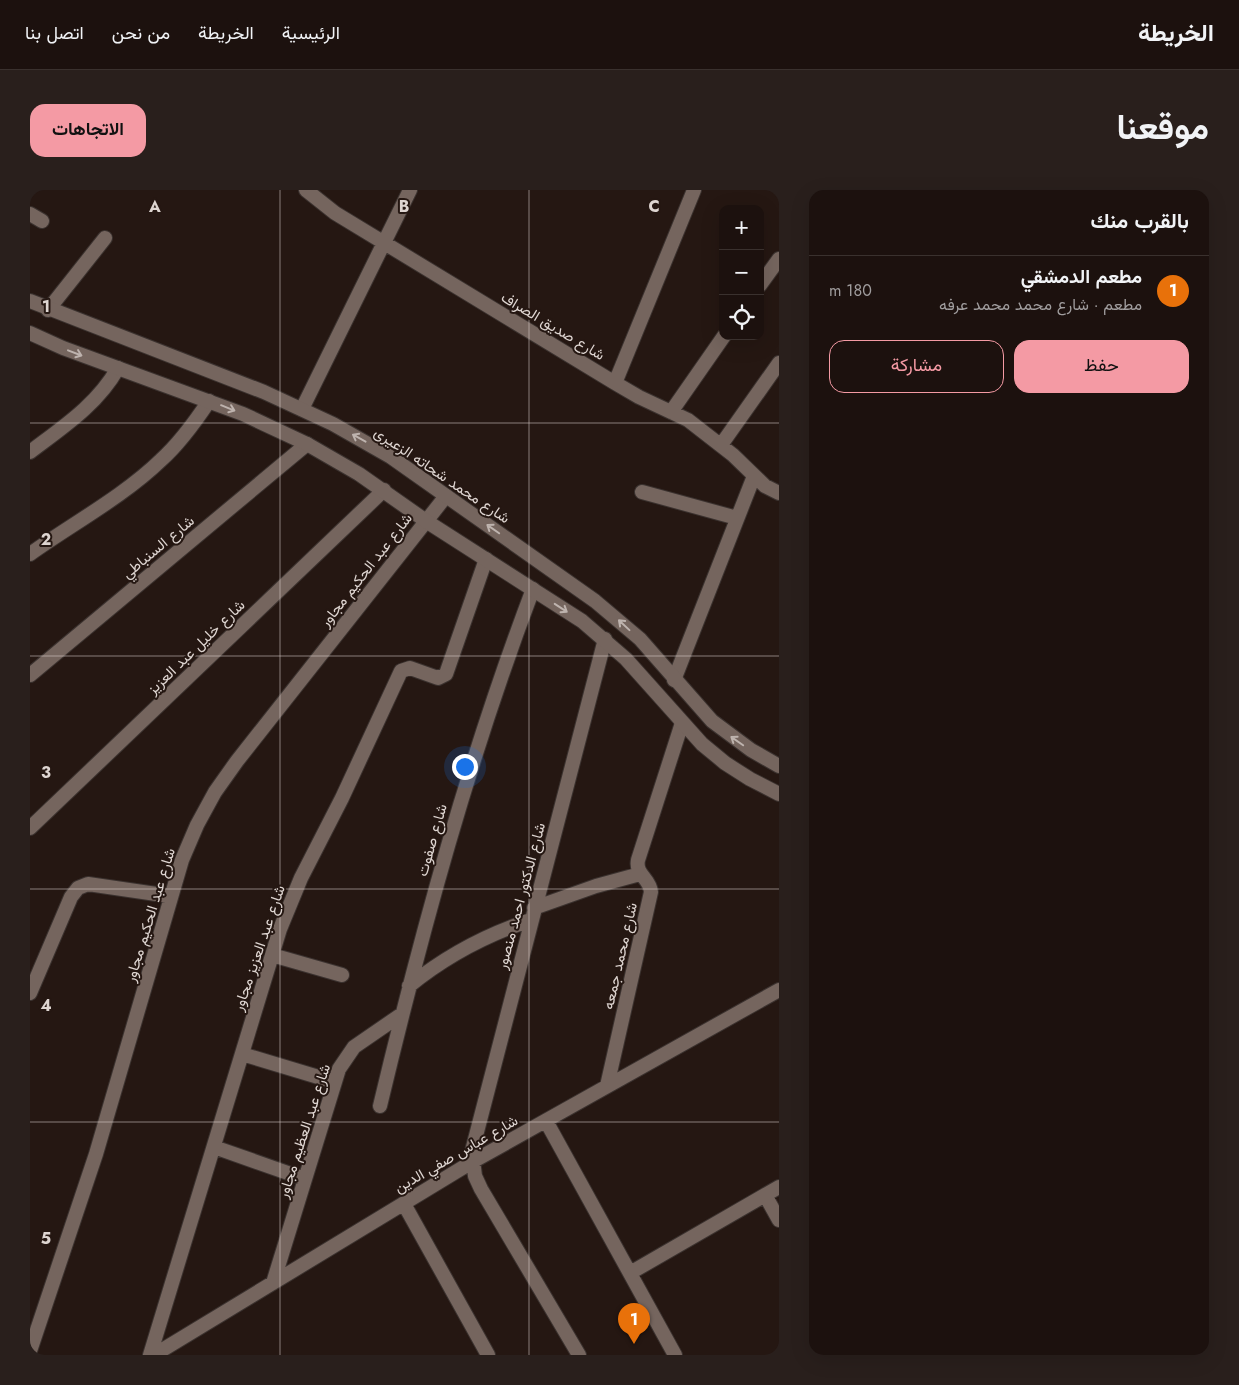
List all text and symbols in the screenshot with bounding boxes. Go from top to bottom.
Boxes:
text: الخريطة [1138,15,1214,50]
text: اتصل بنا [25,20,84,46]
text: من نحن [112,20,170,46]
text: الخريطة [198,20,254,46]
text: الرئيسية [282,20,340,46]
text: موقعنا [1116,102,1209,152]
button: الاتجاهات [30,104,146,157]
text: A [148,195,161,218]
text: B [399,195,409,218]
text: C [648,195,660,218]
map controls [719,205,764,340]
button: + [719,205,764,250]
text: بالقرب منك [1090,206,1189,236]
button: − [719,250,764,295]
text: مطعم الدمشقي [1021,263,1142,290]
text: 180 m [829,279,872,302]
text: 1 [1169,279,1177,302]
street label: شارع صديق الصراف [497,286,609,366]
text: مطعم · شارع محمد محمد عرفه [939,293,1142,316]
text: 1 [42,295,50,318]
button: locate [719,295,764,340]
button: مشاركة [829,340,1004,393]
button: حفظ [1014,340,1189,393]
one-way arrow [67,348,82,358]
one-way arrow [219,404,235,413]
street label: شارع محمد شحاته الزعيرى [370,421,515,529]
one-way arrow [351,433,366,443]
street label: شارع عبد الحكيم مجاور [314,508,418,632]
street label: شارع السنباطي [117,510,201,586]
one-way arrow [486,524,500,534]
text: 2 [41,528,51,551]
street label: شارع خليل عبد العزيز [141,594,250,700]
one-way arrow [554,603,568,613]
one-way arrow [618,619,631,631]
one-way arrow [731,736,745,746]
your location [452,754,478,780]
text: 3 [41,761,51,784]
street label: شارع صفوت [411,801,453,879]
street label: شارع الدكتور احمد منصور [491,820,551,973]
street label: شارع عبد الحكيم مجاور [119,845,181,986]
street label: شارع عبد العزيز مجاور [227,882,291,1015]
street label: شارع محمد جمعه [597,900,643,1012]
text: 4 [40,994,52,1017]
street label: شارع عبد العظيم مجاور [272,1061,336,1202]
street label: شارع عباس صفي الدين [390,1109,523,1200]
text: 5 [41,1227,51,1250]
pin: 1 [618,1303,650,1344]

